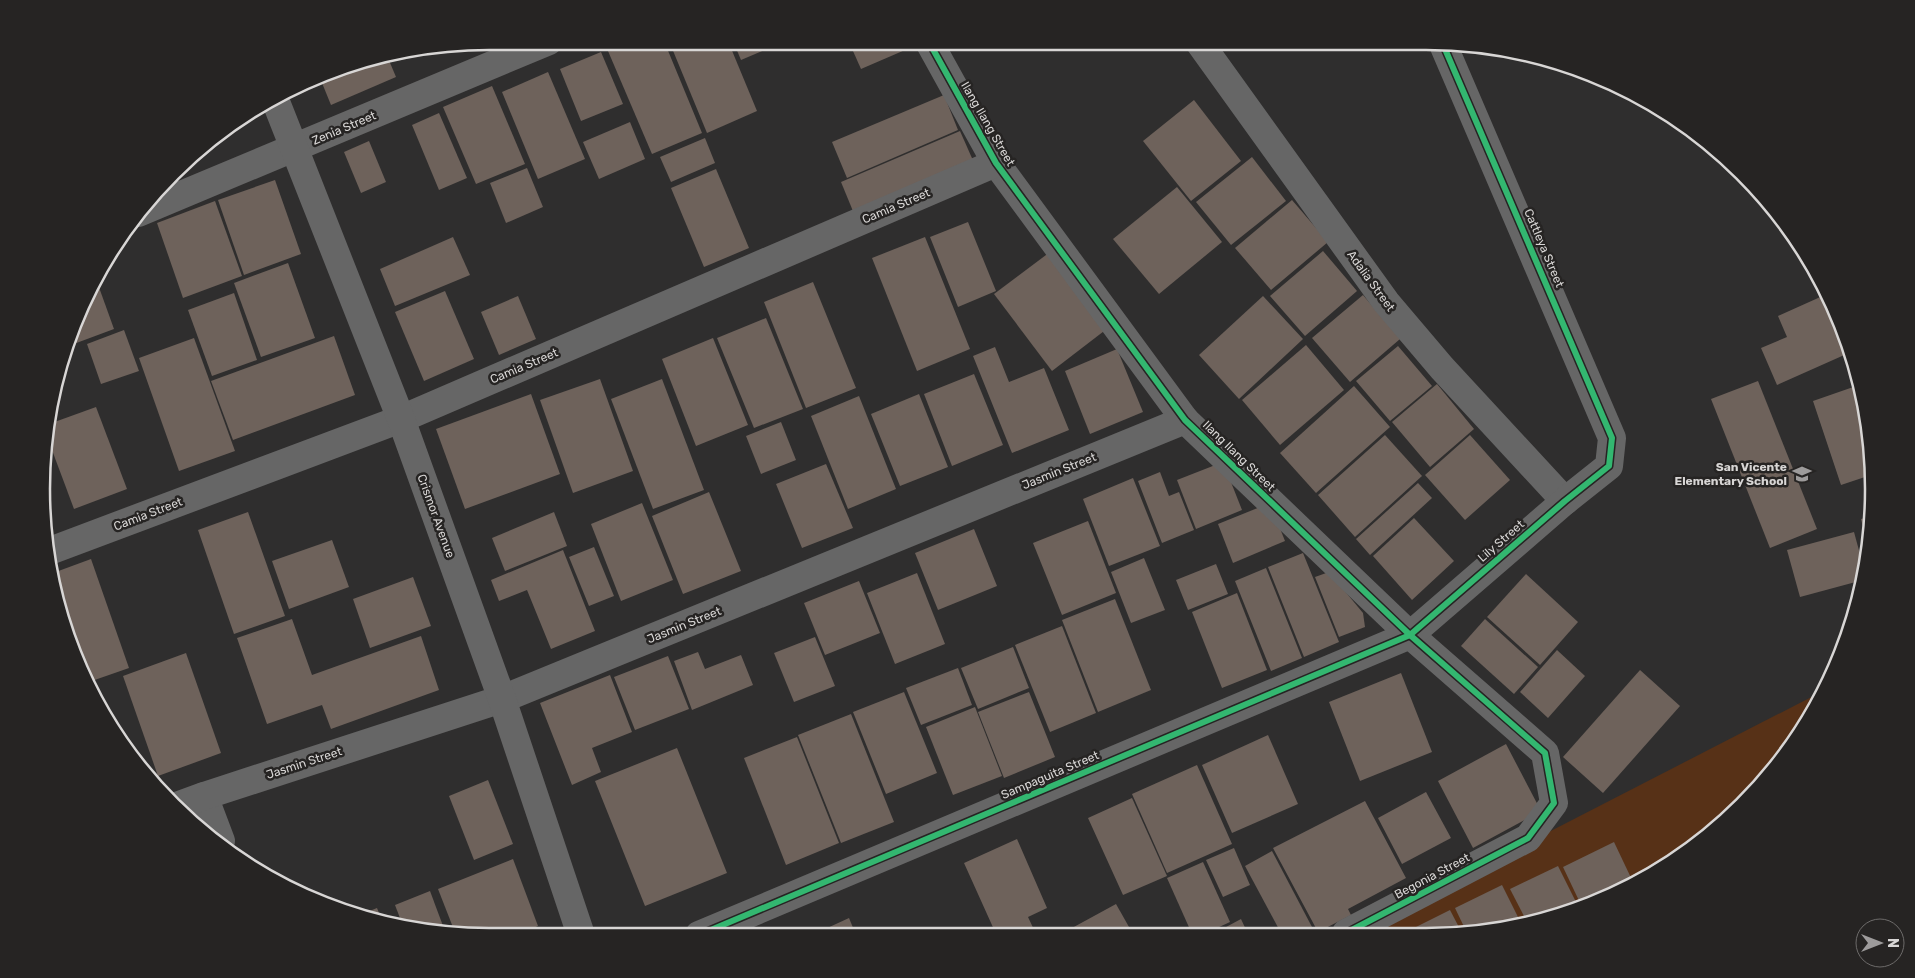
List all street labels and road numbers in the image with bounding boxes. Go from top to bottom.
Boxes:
street label: Ilang Ilang Street [958,79,1018,169]
street label: Zenia Street [310,108,378,148]
street label: Camia Street [860,185,932,227]
street label: Cattleya Street [1521,207,1567,290]
street label: Adalia Street [1344,248,1398,314]
street label: Camia Street [488,345,560,387]
street label: Ilang Ilang Street [1200,418,1278,494]
street label: Jasmin Street [1020,450,1098,492]
street label: Crismor Avenue [414,472,458,560]
street label: Camia Street [112,494,185,534]
street label: Lily Street [1475,517,1527,565]
street label: Jasmin Street [645,604,723,646]
street label: Jasmin Street [264,744,344,782]
street label: Sampaguita Street [999,748,1101,802]
street label: Begonia Street [1392,850,1472,902]

